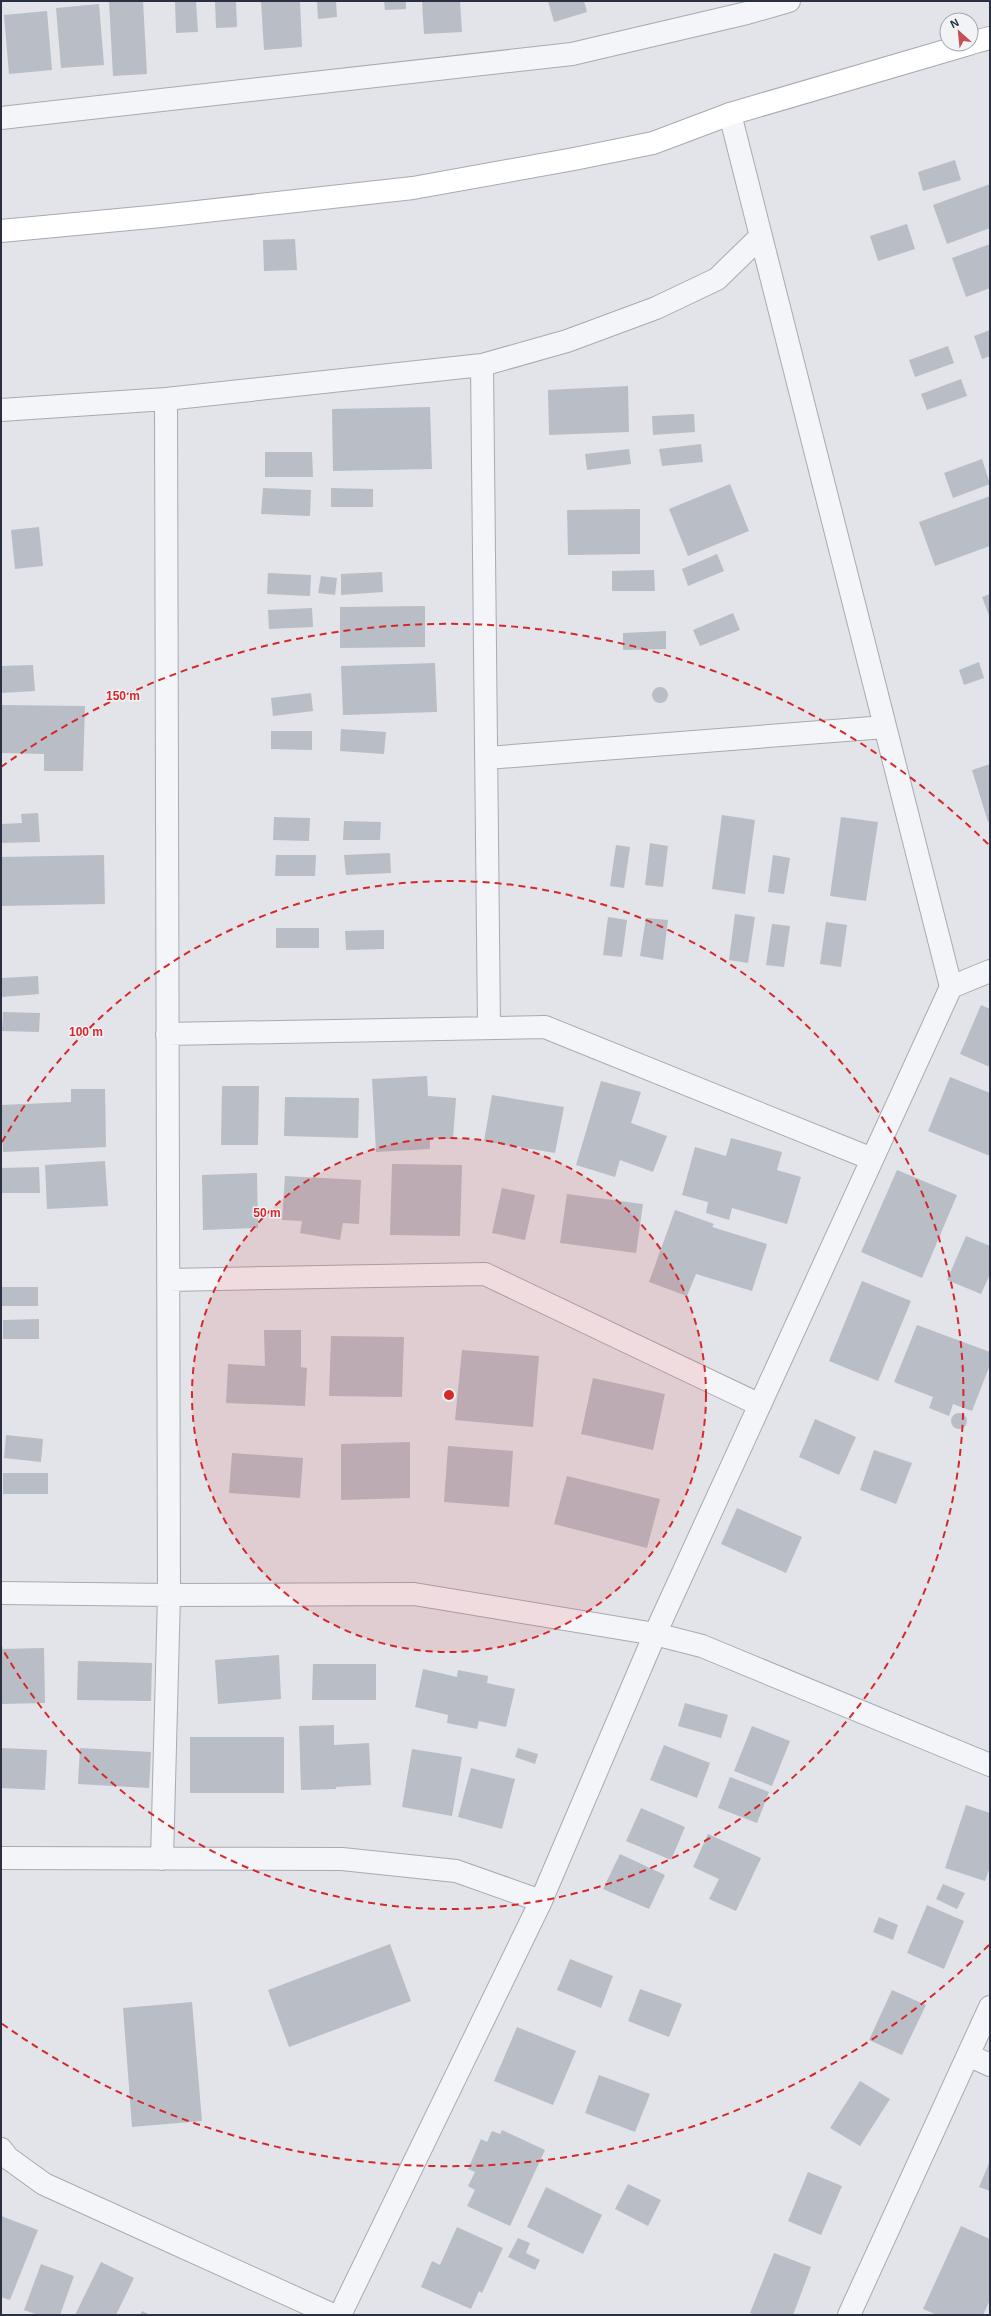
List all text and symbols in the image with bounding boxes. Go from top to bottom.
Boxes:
north arrow [939,12,979,52]
text: N [948,16,961,30]
text: 150 m [106,689,140,703]
text: 100 m [69,1025,103,1039]
text: 50 m [253,1206,281,1220]
centre of rings [442,1388,456,1402]

